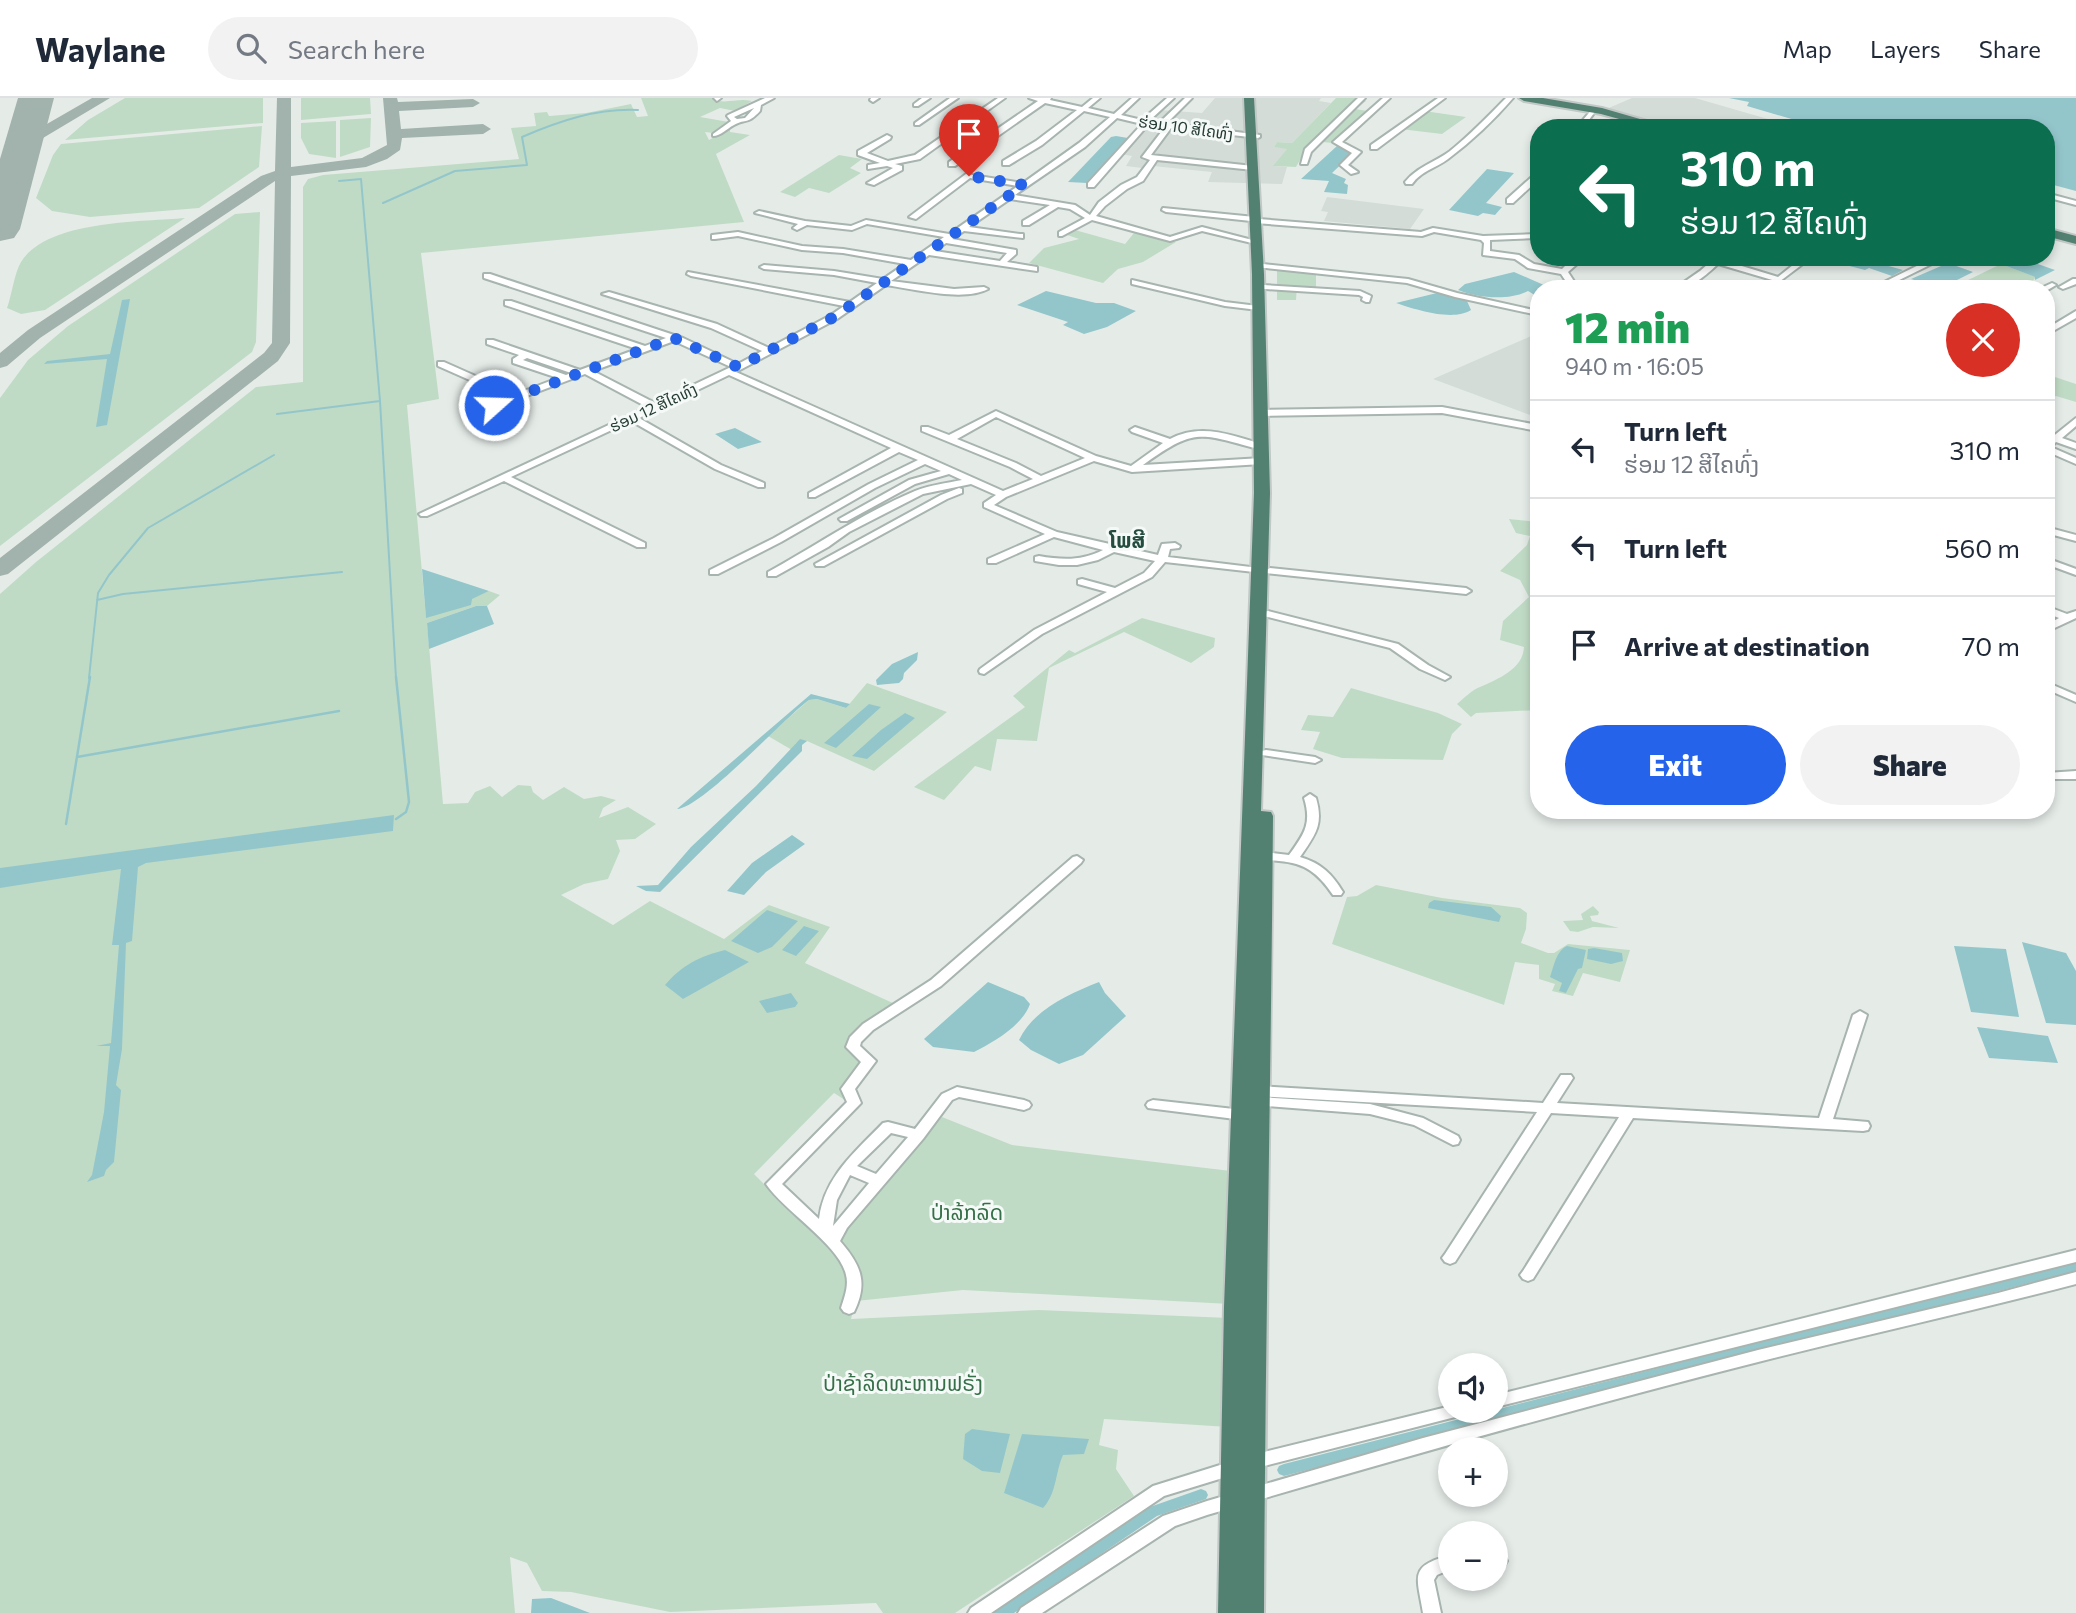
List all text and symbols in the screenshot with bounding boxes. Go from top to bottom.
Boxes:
search box [208,17,698,80]
text: Waylane [35,28,166,69]
icon: search [232,29,270,67]
text: Search here [288,33,425,64]
text: Map [1783,34,1832,63]
text: Layers [1870,34,1941,63]
text: Share [1979,34,2041,63]
pin [939,104,999,176]
street label: ຮ່ອມ 10 ສີໄຄທົ່ງ [1137,110,1235,143]
icon: arrive [950,115,988,153]
text: 310 m [1680,136,1815,196]
icon: left [1565,147,1656,238]
text: ຮ່ອມ 12 ສີໄຄທົ່ງ [1680,201,1868,241]
text: 12 min [1565,300,1690,352]
button: close [1946,303,2020,377]
text: 940 m · 16:05 [1565,352,1704,380]
position arrow [457,368,531,442]
street label: ຮ່ອມ 12 ສີໄຄທົ່ງ [606,378,700,435]
text: Turn left [1624,415,1727,446]
icon: left [1565,430,1603,468]
text: 310 m [1949,434,2020,465]
text: ຮ່ອມ 12 ສີໄຄທົ່ງ [1624,450,1759,478]
district label: ໂພສີ [1108,527,1145,552]
icon: left [1565,528,1603,566]
text: Turn left [1624,532,1727,563]
text: 560 m [1945,532,2020,563]
icon: arrive [1565,626,1603,664]
text: Arrive at destination [1624,630,1870,661]
text: 70 m [1962,630,2020,661]
button: Exit [1565,725,1786,805]
button: Share [1800,725,2020,805]
park label: ປ່າລ້ກລົດ [931,1199,1003,1224]
map controls [1438,1353,1508,1591]
button: sound [1438,1353,1508,1423]
park label: ປ່າຊ້າລິດທະຫານຟຣັ່ງ [823,1369,983,1395]
button: + [1438,1437,1508,1507]
button: − [1438,1521,1508,1591]

